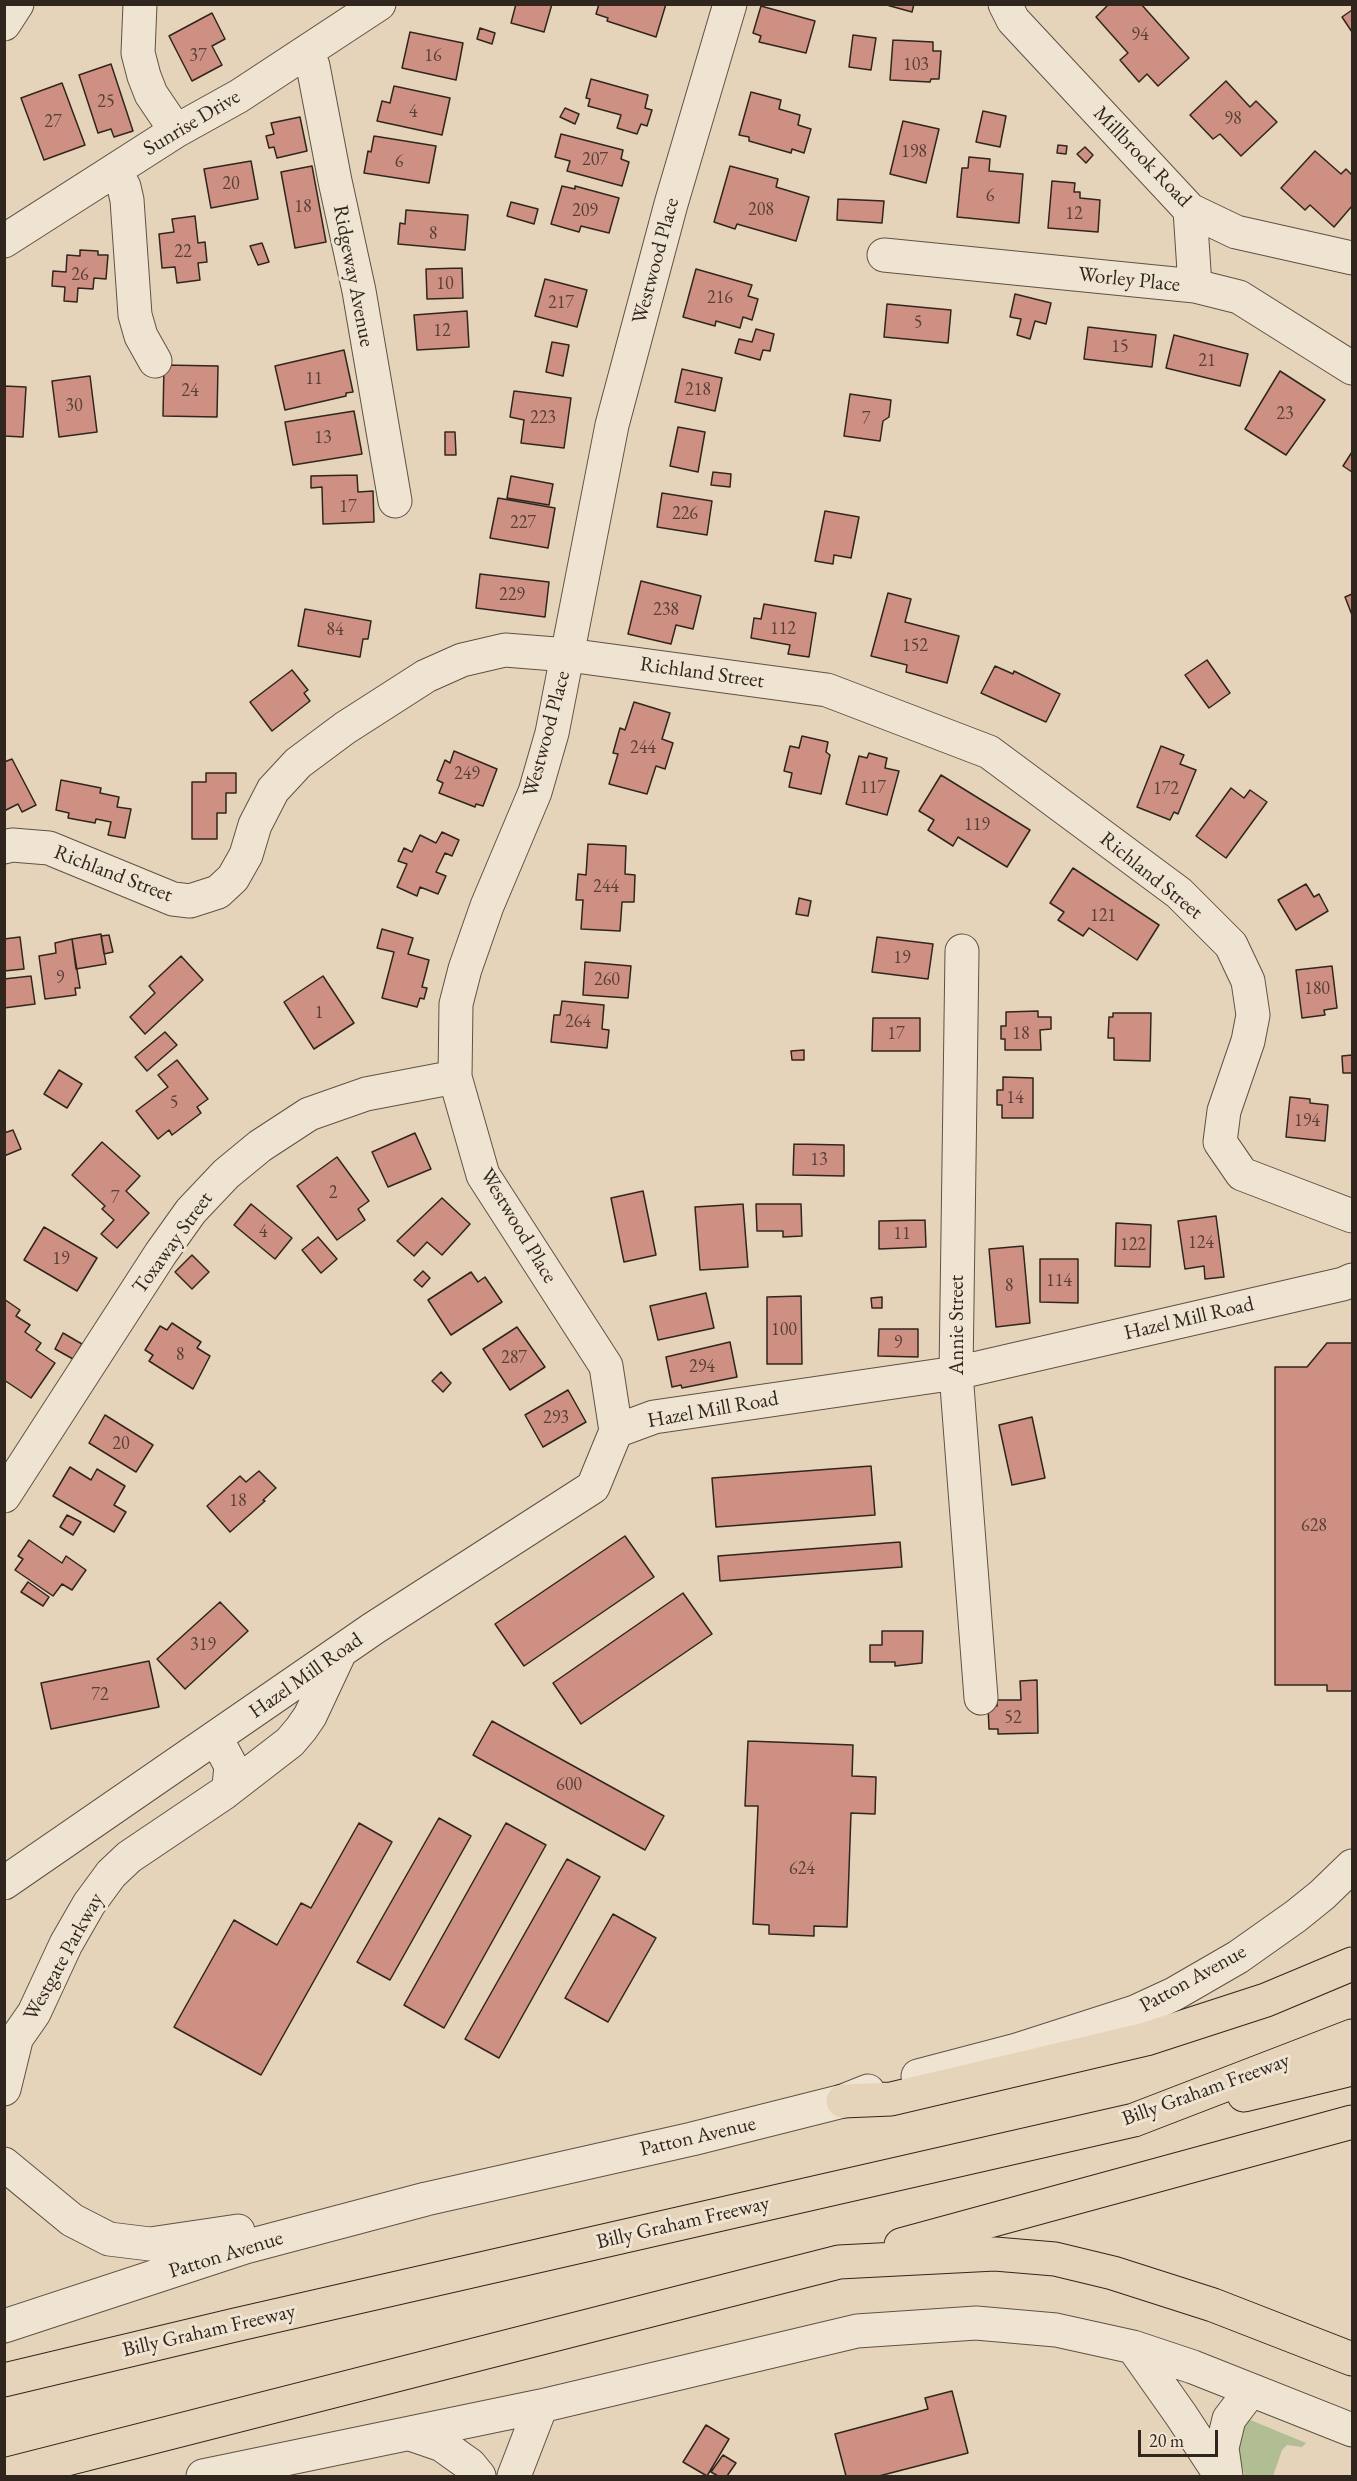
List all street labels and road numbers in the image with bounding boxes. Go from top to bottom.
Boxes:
street label: Sunrise Drive [139,84,245,162]
street label: Millbrook Road [1088,101,1196,213]
street label: Westwood Place [627,195,685,327]
street label: Ridgeway Avenue [327,203,379,349]
street label: Worley Place [1077,262,1181,298]
street label: Richland Street [638,652,766,694]
street label: Westwood Place [518,668,576,800]
street label: Richland Street [1095,827,1207,925]
street label: Richland Street [50,840,176,908]
street label: Westwood Place [474,1164,562,1288]
street label: Toxaway Street [128,1187,218,1299]
street label: Annie Street [944,1275,970,1375]
street label: Hazel Mill Road [1122,1292,1256,1346]
street label: Hazel Mill Road [646,1386,780,1434]
street label: Hazel Mill Road [244,1628,368,1724]
street label: Westgate Parkway [18,1889,110,2025]
street label: Patton Avenue [1135,1939,1251,2019]
street label: Billy Graham Freeway [1119,2048,1293,2132]
street label: Patton Avenue [638,2111,758,2163]
street label: Billy Graham Freeway [594,2191,772,2255]
street label: Patton Avenue [166,2226,286,2284]
street label: Billy Graham Freeway [120,2299,298,2363]

